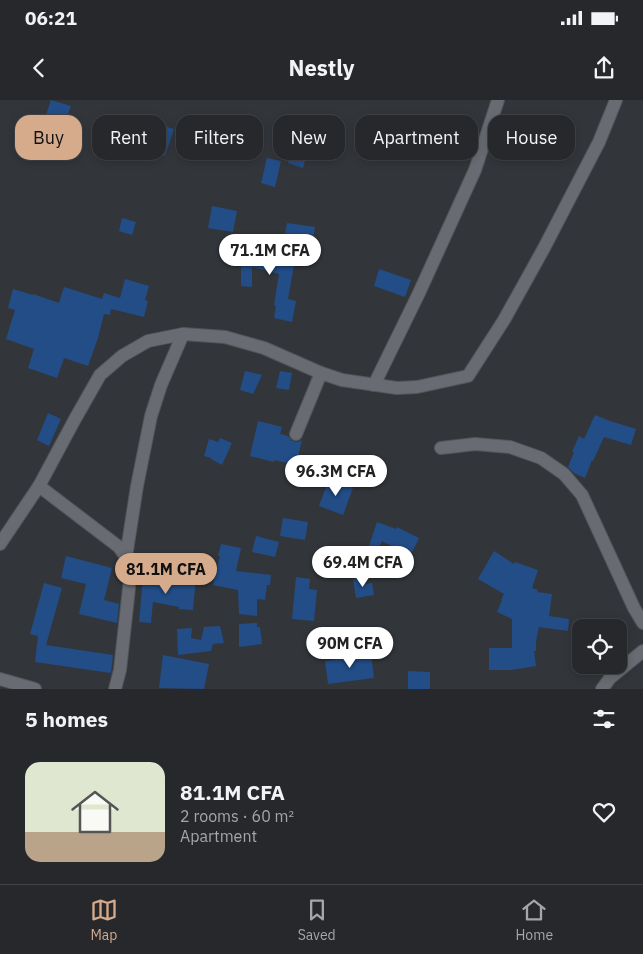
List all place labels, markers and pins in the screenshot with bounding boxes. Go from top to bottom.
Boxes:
pin: 71.1M CFA [213,234,327,276]
pin: 96.3M CFA [279,454,393,497]
pin: 69.4M CFA [306,546,420,588]
pin: 81.1M CFA [109,552,223,595]
pin: 90M CFA [304,626,396,669]

